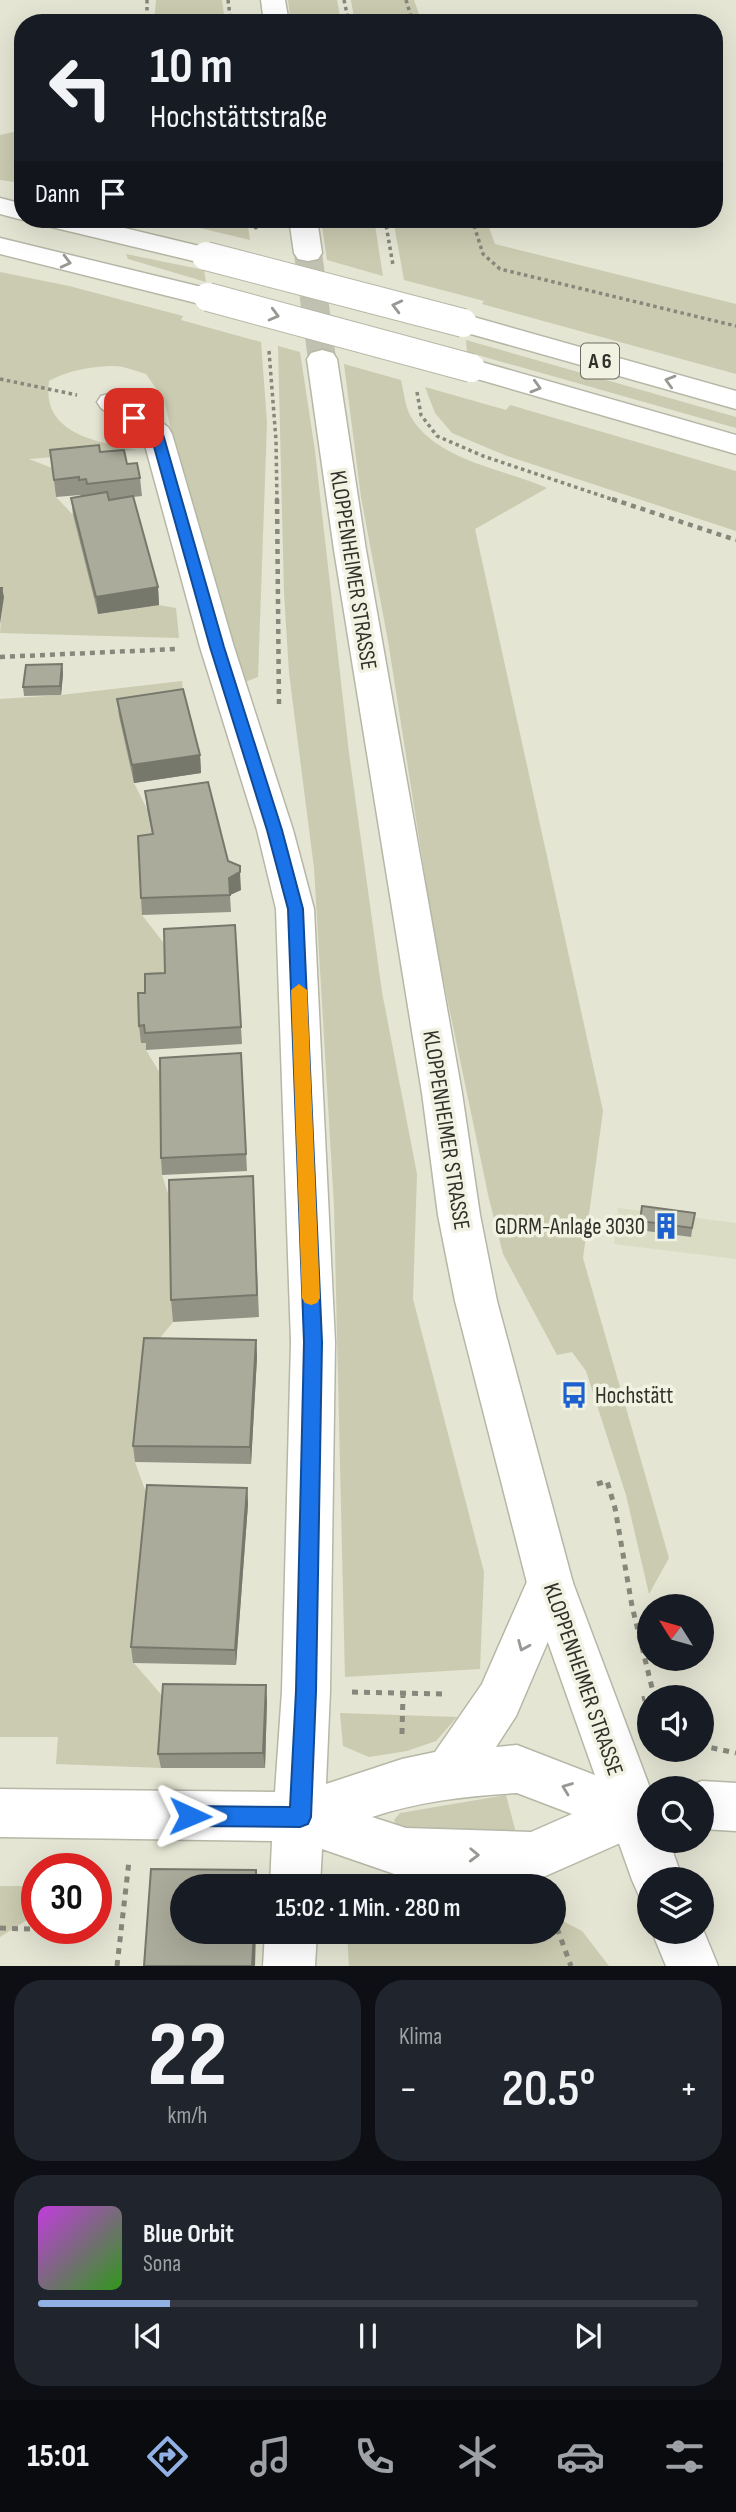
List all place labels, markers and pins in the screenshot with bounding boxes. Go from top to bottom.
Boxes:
pin [104,388,164,448]
building icon: GDRM-Anlage 3030 [651,1211,681,1241]
place label: GDRM-Anlage 3030 [495,1213,645,1241]
bus stop icon: Hochstätt [559,1380,589,1410]
place label: Hochstätt [595,1382,673,1410]

